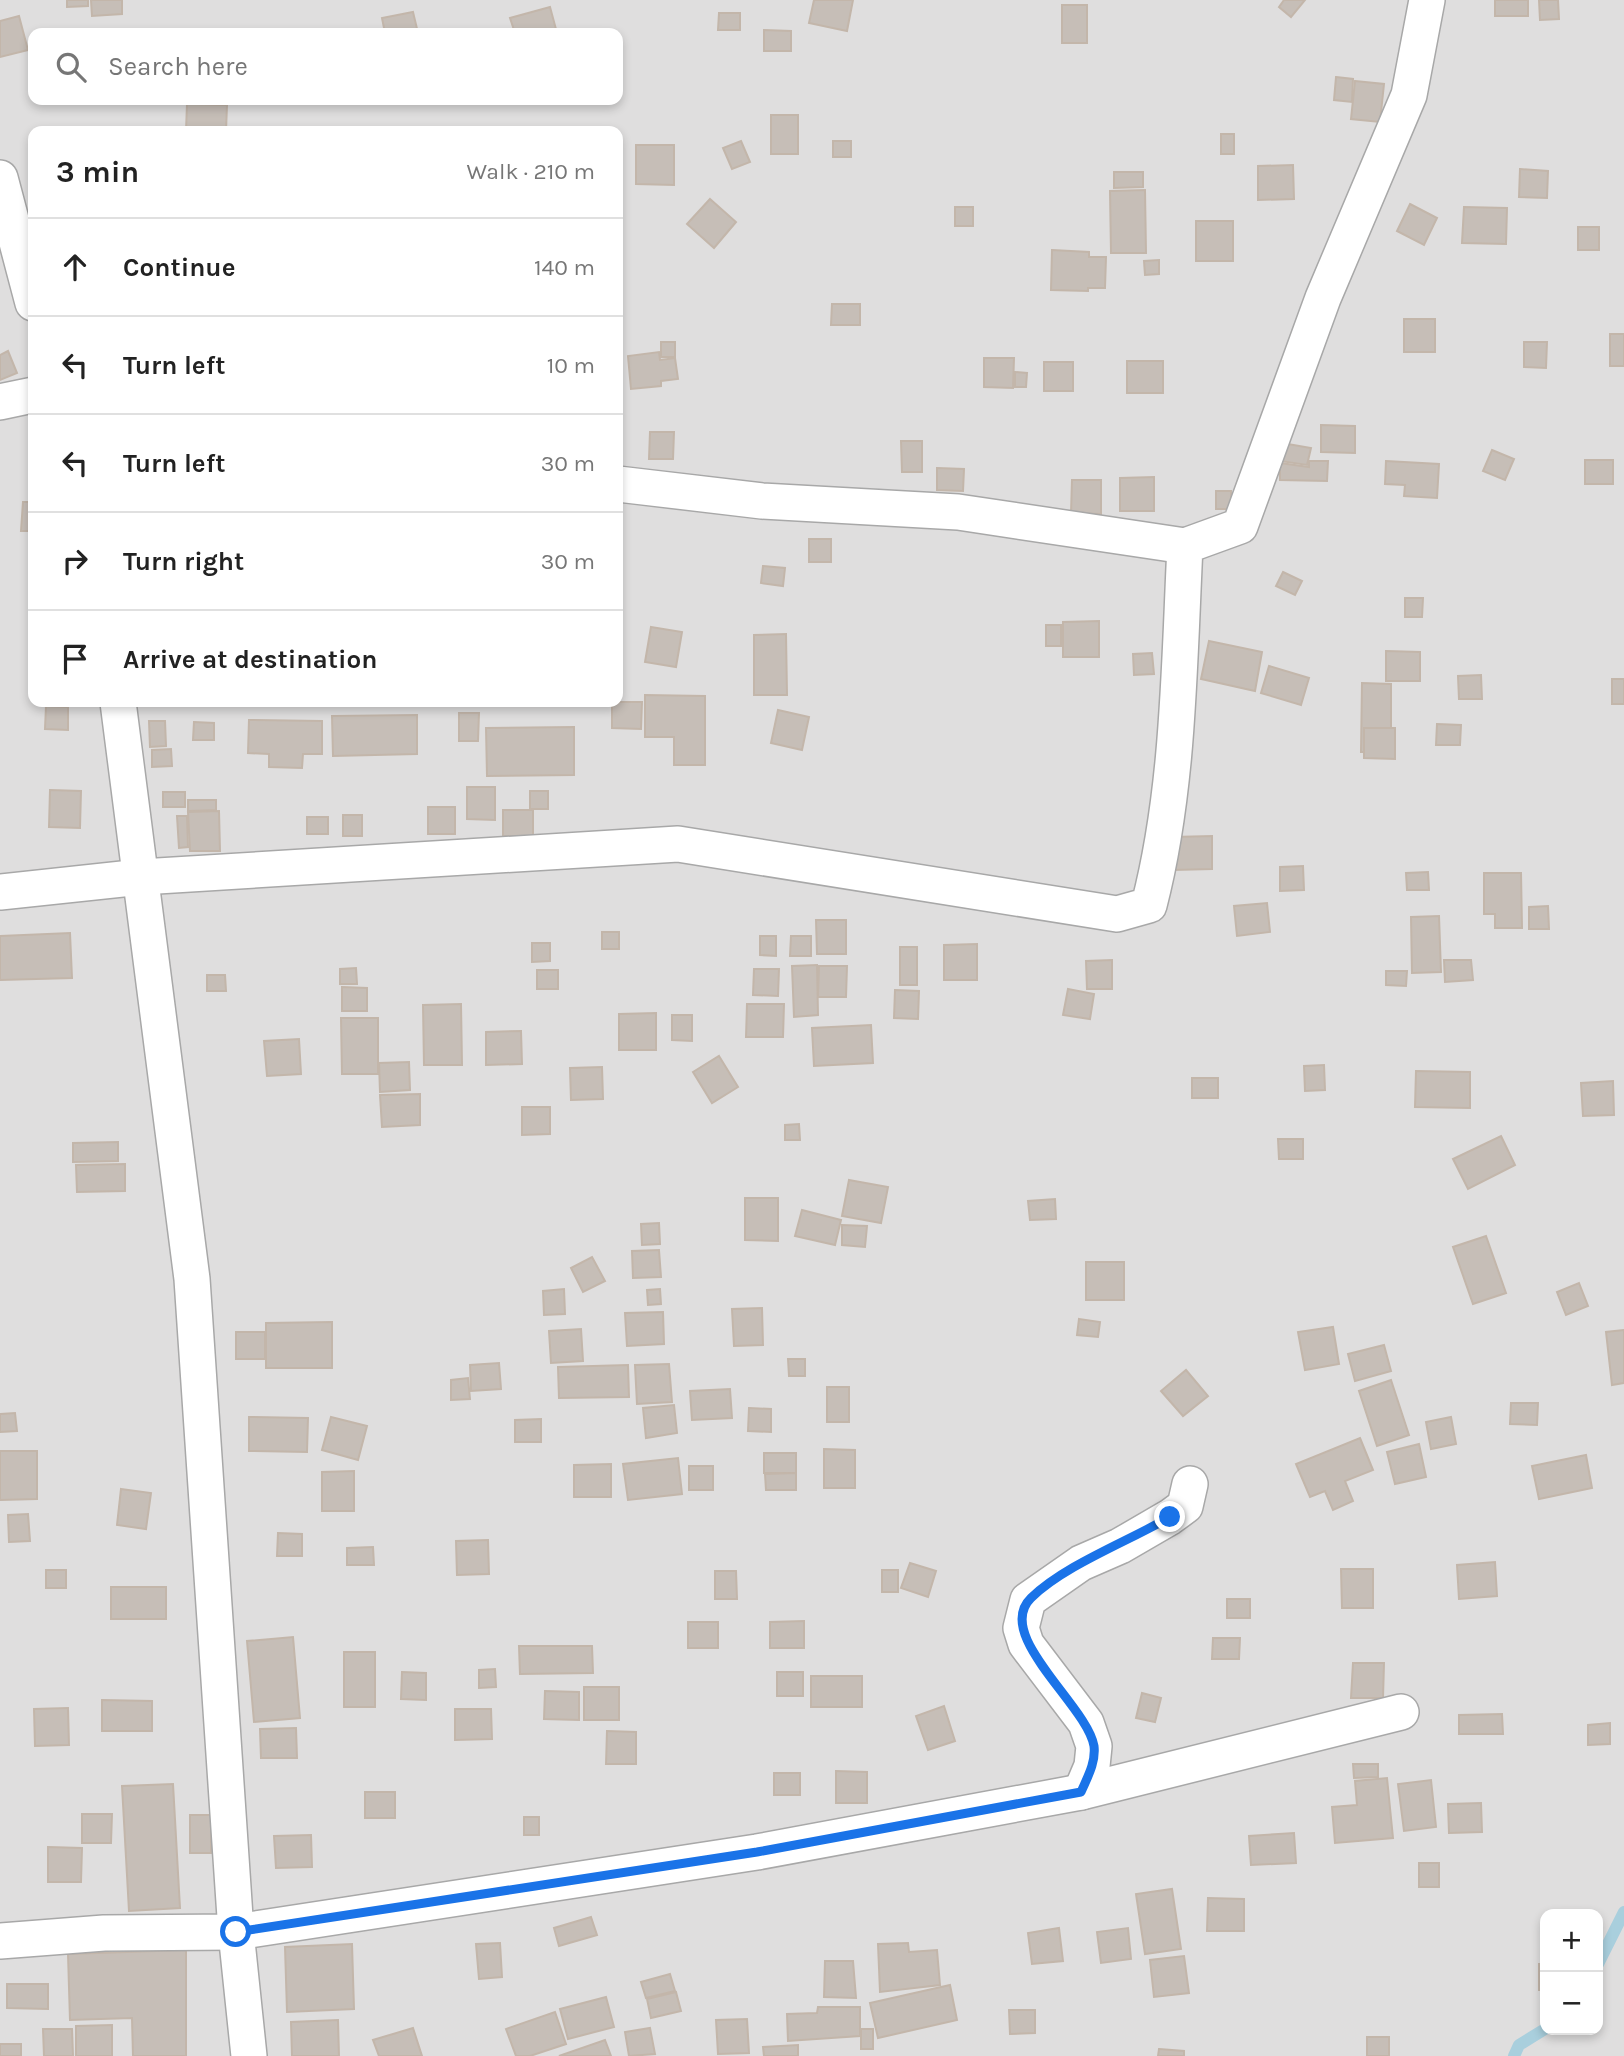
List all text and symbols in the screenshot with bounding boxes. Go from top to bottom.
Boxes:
search box [28,28,623,105]
icon: search [52,48,90,86]
text: Search here [108,51,248,82]
text: 3 min [56,154,139,190]
text: Walk · 210 m [467,158,595,185]
icon: ahead [56,248,94,286]
text: Continue [123,252,235,283]
text: 140 m [534,254,595,281]
icon: left [56,346,94,384]
text: Turn left [123,350,225,381]
text: 10 m [547,352,595,379]
icon: left [56,444,94,482]
text: Turn left [123,448,225,479]
text: 30 m [541,450,595,477]
icon: right [56,542,94,580]
text: Turn right [123,546,244,577]
text: 30 m [541,548,595,575]
icon: arrive [56,640,94,678]
text: Arrive at destination [123,644,377,675]
route end [1154,1501,1185,1532]
map controls [1540,1909,1603,2035]
button: + [1540,1909,1603,1972]
route start [220,1916,251,1947]
button: − [1540,1972,1603,2035]

